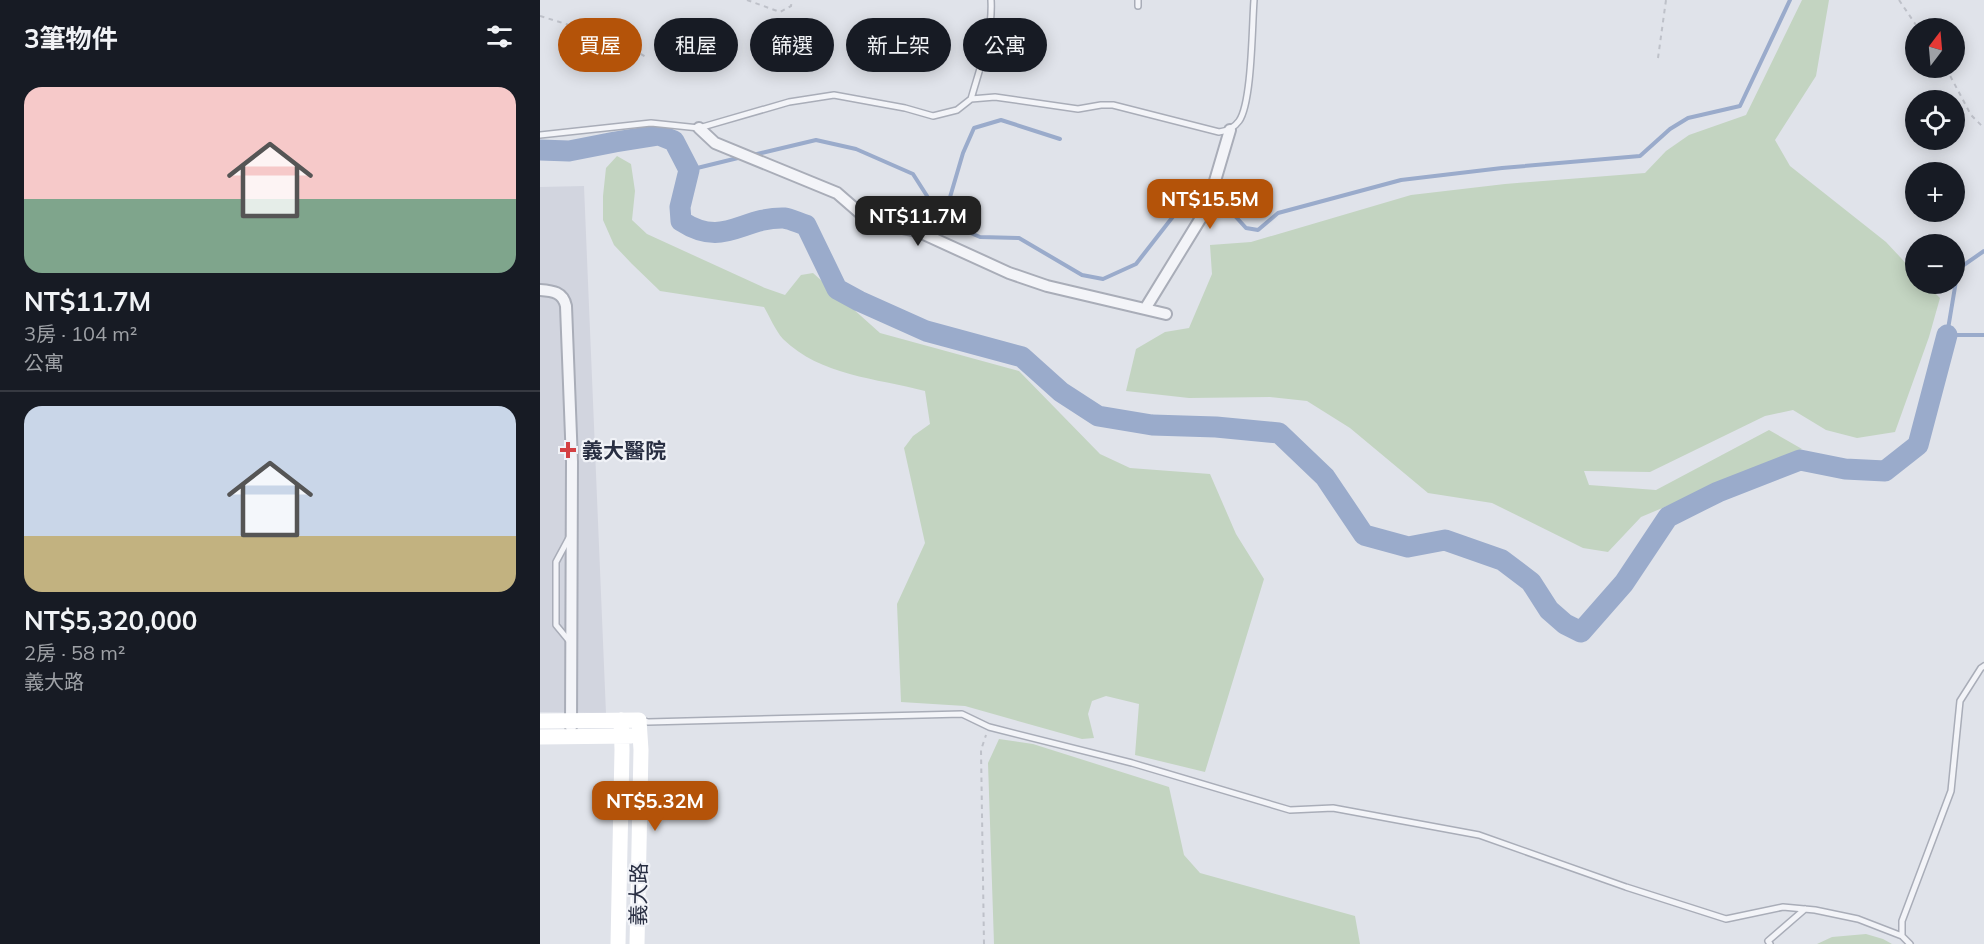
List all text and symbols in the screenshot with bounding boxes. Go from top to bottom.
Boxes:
chip: 買屋 [558,18,642,72]
chip: 租屋 [654,18,738,72]
chip: 篩選 [750,18,834,72]
chip: 新上架 [846,18,951,72]
chip: 公寓 [963,18,1047,72]
north arrow [1905,18,1965,78]
map controls [1905,18,1965,294]
icon: filters [483,20,516,53]
text: 3筆物件 [24,22,118,55]
button: locate [1905,90,1965,150]
icon: home [216,126,324,234]
button: + [1905,162,1965,222]
pin: NT$15.5M [1148,179,1272,230]
text: NT$15.5M [1161,186,1259,211]
pin: NT$11.7M [856,196,980,247]
text: NT$11.7M [869,203,967,228]
button: − [1905,234,1965,294]
text: NT$11.7M [24,285,151,318]
text: 3房 · 104 m² [24,321,137,346]
text: 公寓 [24,350,64,375]
place label: 義大醫院 [582,437,666,463]
marker: 義大醫院 [559,441,577,459]
icon: home [216,445,324,553]
text: NT$5,320,000 [24,604,197,637]
text: 2房 · 58 m² [24,640,125,665]
text: 義大路 [24,669,84,694]
pin: NT$5.32M [593,781,717,832]
text: NT$5.32M [606,788,704,813]
street label: 義大路 [624,862,652,926]

